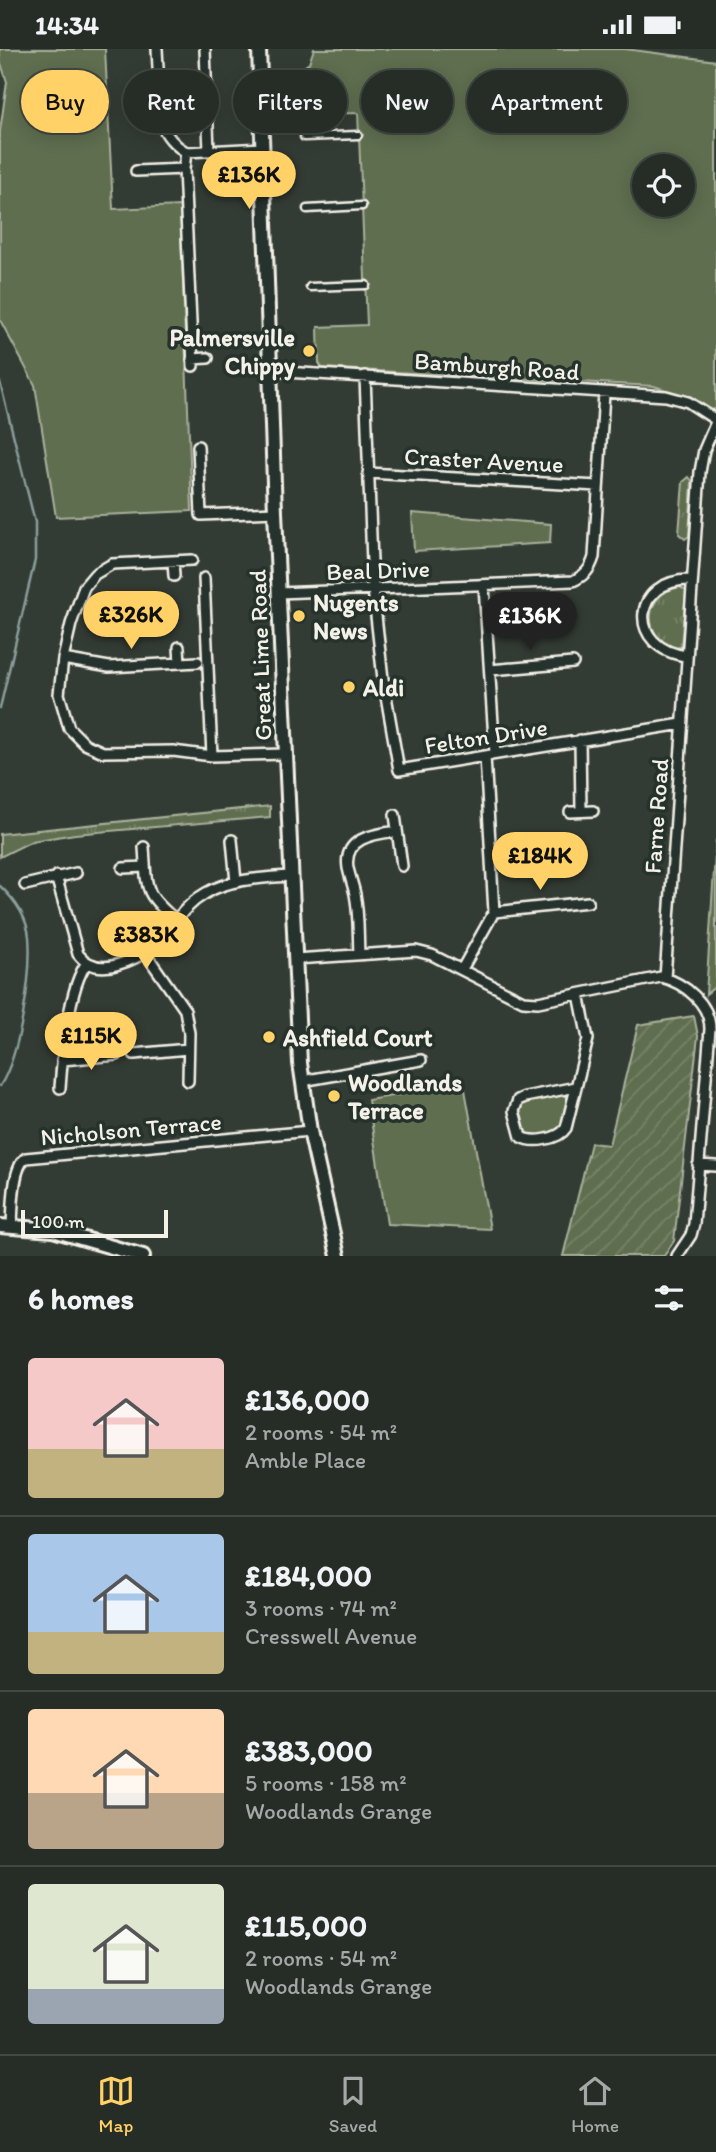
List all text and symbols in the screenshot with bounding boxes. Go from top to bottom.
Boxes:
text: 14:34 [35,9,99,41]
chip: Buy [21,70,109,133]
chip: Rent [123,70,219,133]
chip: Filters [233,70,347,133]
chip: New [361,70,453,133]
chip: Apartment [467,70,627,133]
pin: £136K [200,151,298,211]
map controls [632,154,695,217]
button: locate [632,154,695,217]
text: £136K [218,160,280,188]
place label: Palmersville Chippy [170,323,296,381]
marker: Palmersville Chippy [301,343,317,359]
street label: Bamburgh Road [413,346,581,386]
street label: Craster Avenue [404,441,564,479]
street label: Beal Drive [326,554,430,586]
street label: Great Lime Road [243,569,277,741]
place label: Nugents News [313,588,399,645]
pin: £326K [82,591,180,651]
pin: £136K [481,593,579,652]
text: £326K [99,600,163,628]
text: £136K [499,601,561,629]
marker: Nugents News [291,608,307,624]
place label: Aldi [362,673,404,702]
marker: Aldi [341,679,357,695]
street label: Felton Drive [422,712,550,760]
street label: Farne Road [637,757,675,875]
pin: £184K [491,833,589,892]
text: £184K [508,841,572,869]
pin: £383K [97,911,195,971]
text: £383K [114,920,178,948]
pin: £115K [42,1013,140,1072]
text: £115K [61,1021,121,1049]
place label: Ashfield Court [282,1023,432,1052]
marker: Ashfield Court [261,1029,277,1045]
place label: Woodlands Terrace [347,1068,463,1125]
marker: Woodlands Terrace [326,1088,342,1104]
street label: Nicholson Terrace [39,1107,223,1151]
scale bar [21,1207,168,1239]
text: 100 m [32,1210,84,1233]
icon: filters [650,1279,688,1317]
text: 6 homes [28,1280,134,1317]
text: £136,000 [245,1381,370,1418]
icon: home [84,1386,168,1470]
text: 2 rooms · 54 m² [245,1418,397,1446]
text: Amble Place [245,1446,366,1474]
text: £184,000 [245,1557,372,1594]
icon: home [84,1562,168,1646]
text: 3 rooms · 74 m² [245,1594,397,1622]
text: Cresswell Avenue [245,1622,417,1650]
text: £383,000 [245,1732,373,1769]
icon: home [84,1737,168,1821]
text: 5 rooms · 158 m² [245,1769,407,1797]
text: Woodlands Grange [245,1797,432,1825]
text: £115,000 [245,1907,367,1944]
icon: home [84,1912,168,1996]
text: 2 rooms · 54 m² [245,1944,397,1972]
text: Woodlands Grange [245,1972,432,2000]
tab: Map [97,2072,135,2137]
tab: Saved [329,2072,377,2137]
tab: Home [571,2072,619,2137]

